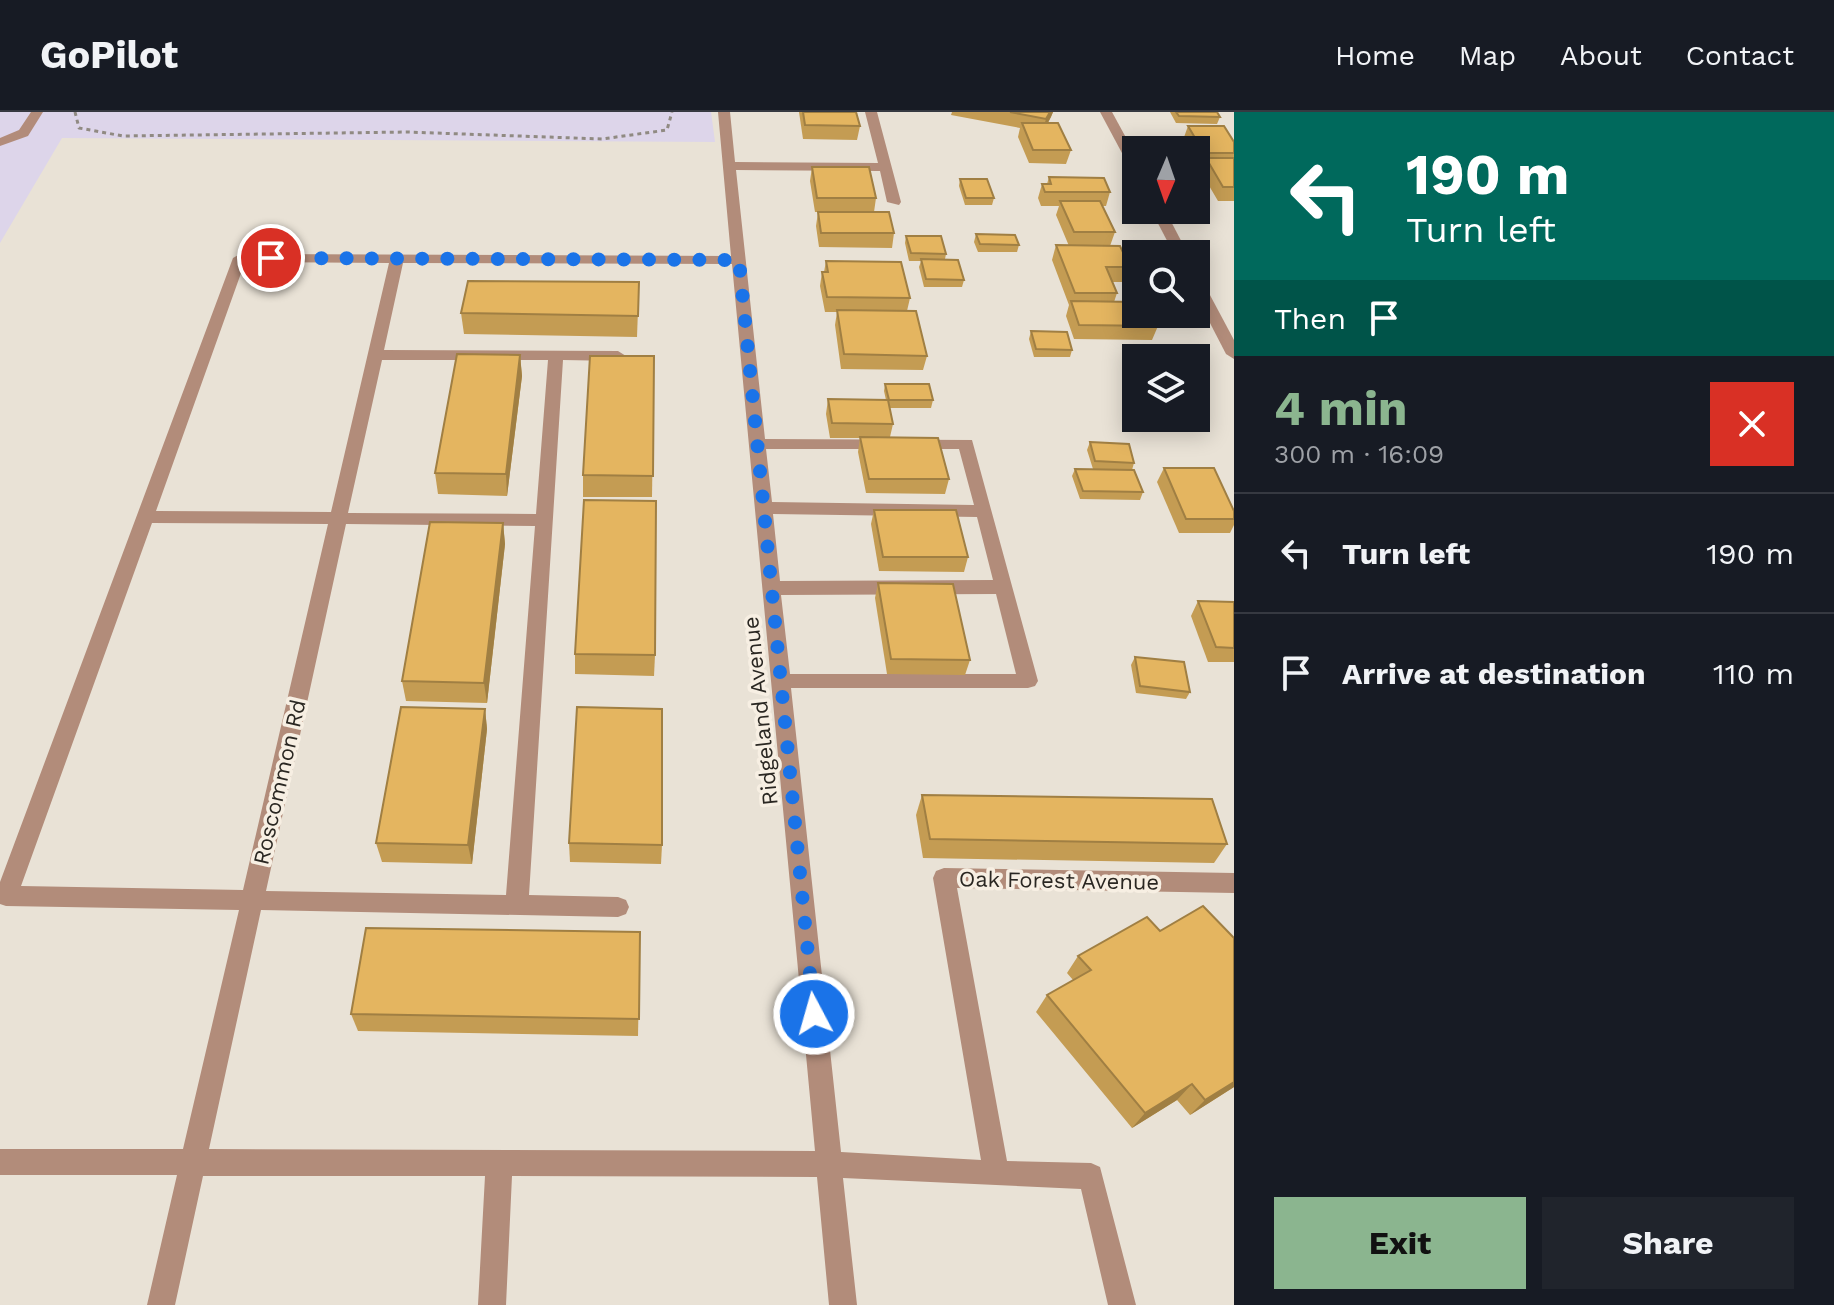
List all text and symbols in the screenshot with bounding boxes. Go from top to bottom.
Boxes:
text: GoPilot [40,33,178,77]
text: Home [1335,39,1415,72]
text: Map [1459,39,1516,72]
text: About [1560,39,1642,72]
text: Contact [1686,39,1794,72]
north arrow [1122,136,1210,224]
map controls [1122,136,1210,432]
text: 190 m [1406,142,1569,208]
icon: left [1274,144,1378,248]
text: Turn left [1406,209,1556,251]
pin [237,224,305,292]
icon: arrive [249,236,293,280]
button: search [1122,240,1210,328]
icon: arrive [1362,296,1406,340]
text: Then [1274,301,1346,336]
button: layers [1122,344,1210,432]
text: 4 min [1274,380,1408,437]
button: close [1710,382,1794,466]
text: 300 m · 16:09 [1274,439,1444,469]
icon: left [1274,531,1318,575]
text: Turn left [1342,536,1470,571]
text: 190 m [1706,536,1794,571]
street label: Ridgeland Avenue [738,615,783,807]
icon: arrive [1274,651,1318,695]
text: Arrive at destination [1342,656,1646,691]
text: 110 m [1713,656,1794,691]
street label: Roscommon Rd [248,697,311,867]
street label: Oak Forest Avenue [959,866,1159,895]
position arrow [772,972,856,1056]
button: Exit [1274,1197,1526,1289]
button: Share [1542,1197,1794,1289]

